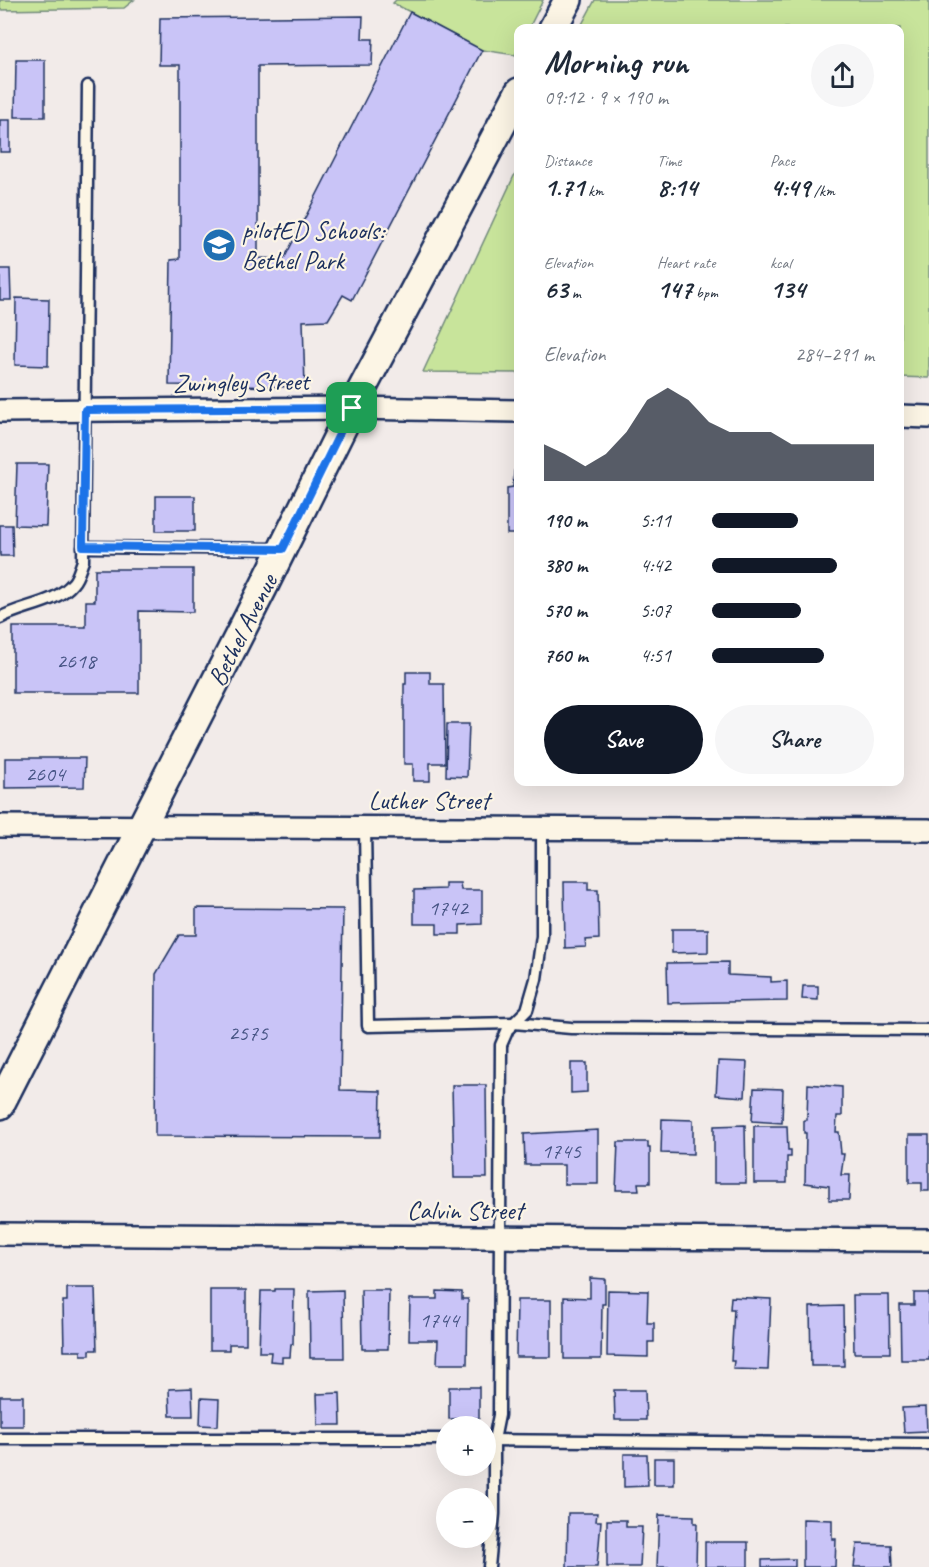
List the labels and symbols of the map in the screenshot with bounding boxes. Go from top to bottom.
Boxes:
place label: pilotED Schools: Bethel Park [242,214,387,277]
school or university icon: pilotED Schools: Bethel Park [201,227,237,263]
street label: Zwingley Street [173,365,312,400]
pin [326,382,377,433]
street label: Bethel Avenue [200,567,285,692]
house number: 2618 [56,647,98,675]
house number: 2604 [25,760,67,788]
street label: Luther Street [369,784,493,817]
house number: 1742 [428,894,470,922]
house number: 2575 [228,1019,269,1047]
house number: 1745 [541,1137,582,1165]
street label: Calvin Street [407,1194,526,1227]
house number: 1744 [419,1306,461,1334]

